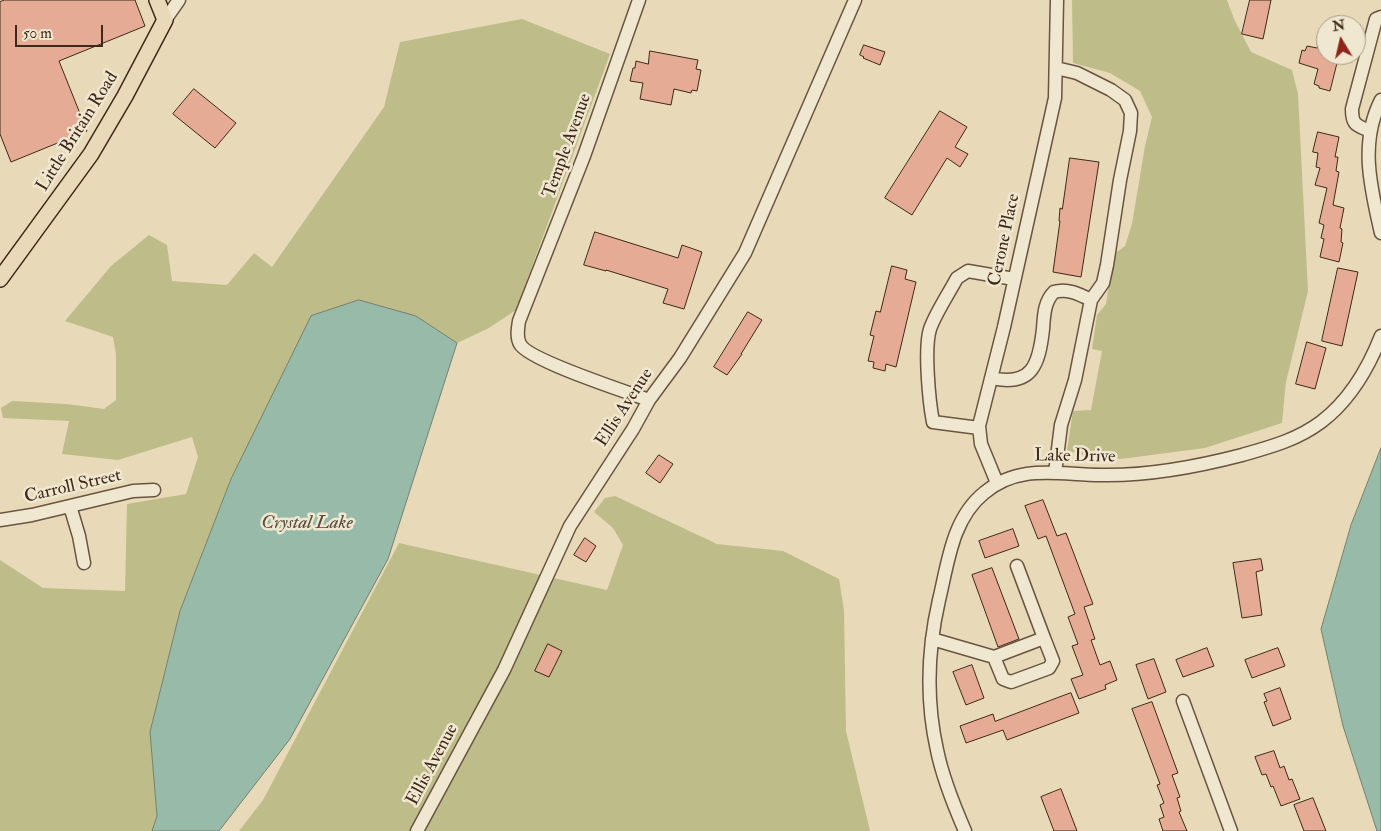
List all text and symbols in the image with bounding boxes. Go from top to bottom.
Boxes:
scale bar [18,15,105,47]
north arrow [1316,15,1366,65]
text: N [1331,16,1346,35]
text: 50 m [23,24,52,43]
street label: Little Britain Road [33,68,123,196]
street label: Temple Avenue [539,91,597,201]
street label: Cerone Place [985,192,1025,288]
street label: Ellis Avenue [592,365,658,451]
street label: Lake Drive [1034,445,1116,469]
street label: Carroll Street [22,465,124,509]
water label: Crystal Lake [261,513,353,535]
street label: Ellis Avenue [403,721,463,809]

